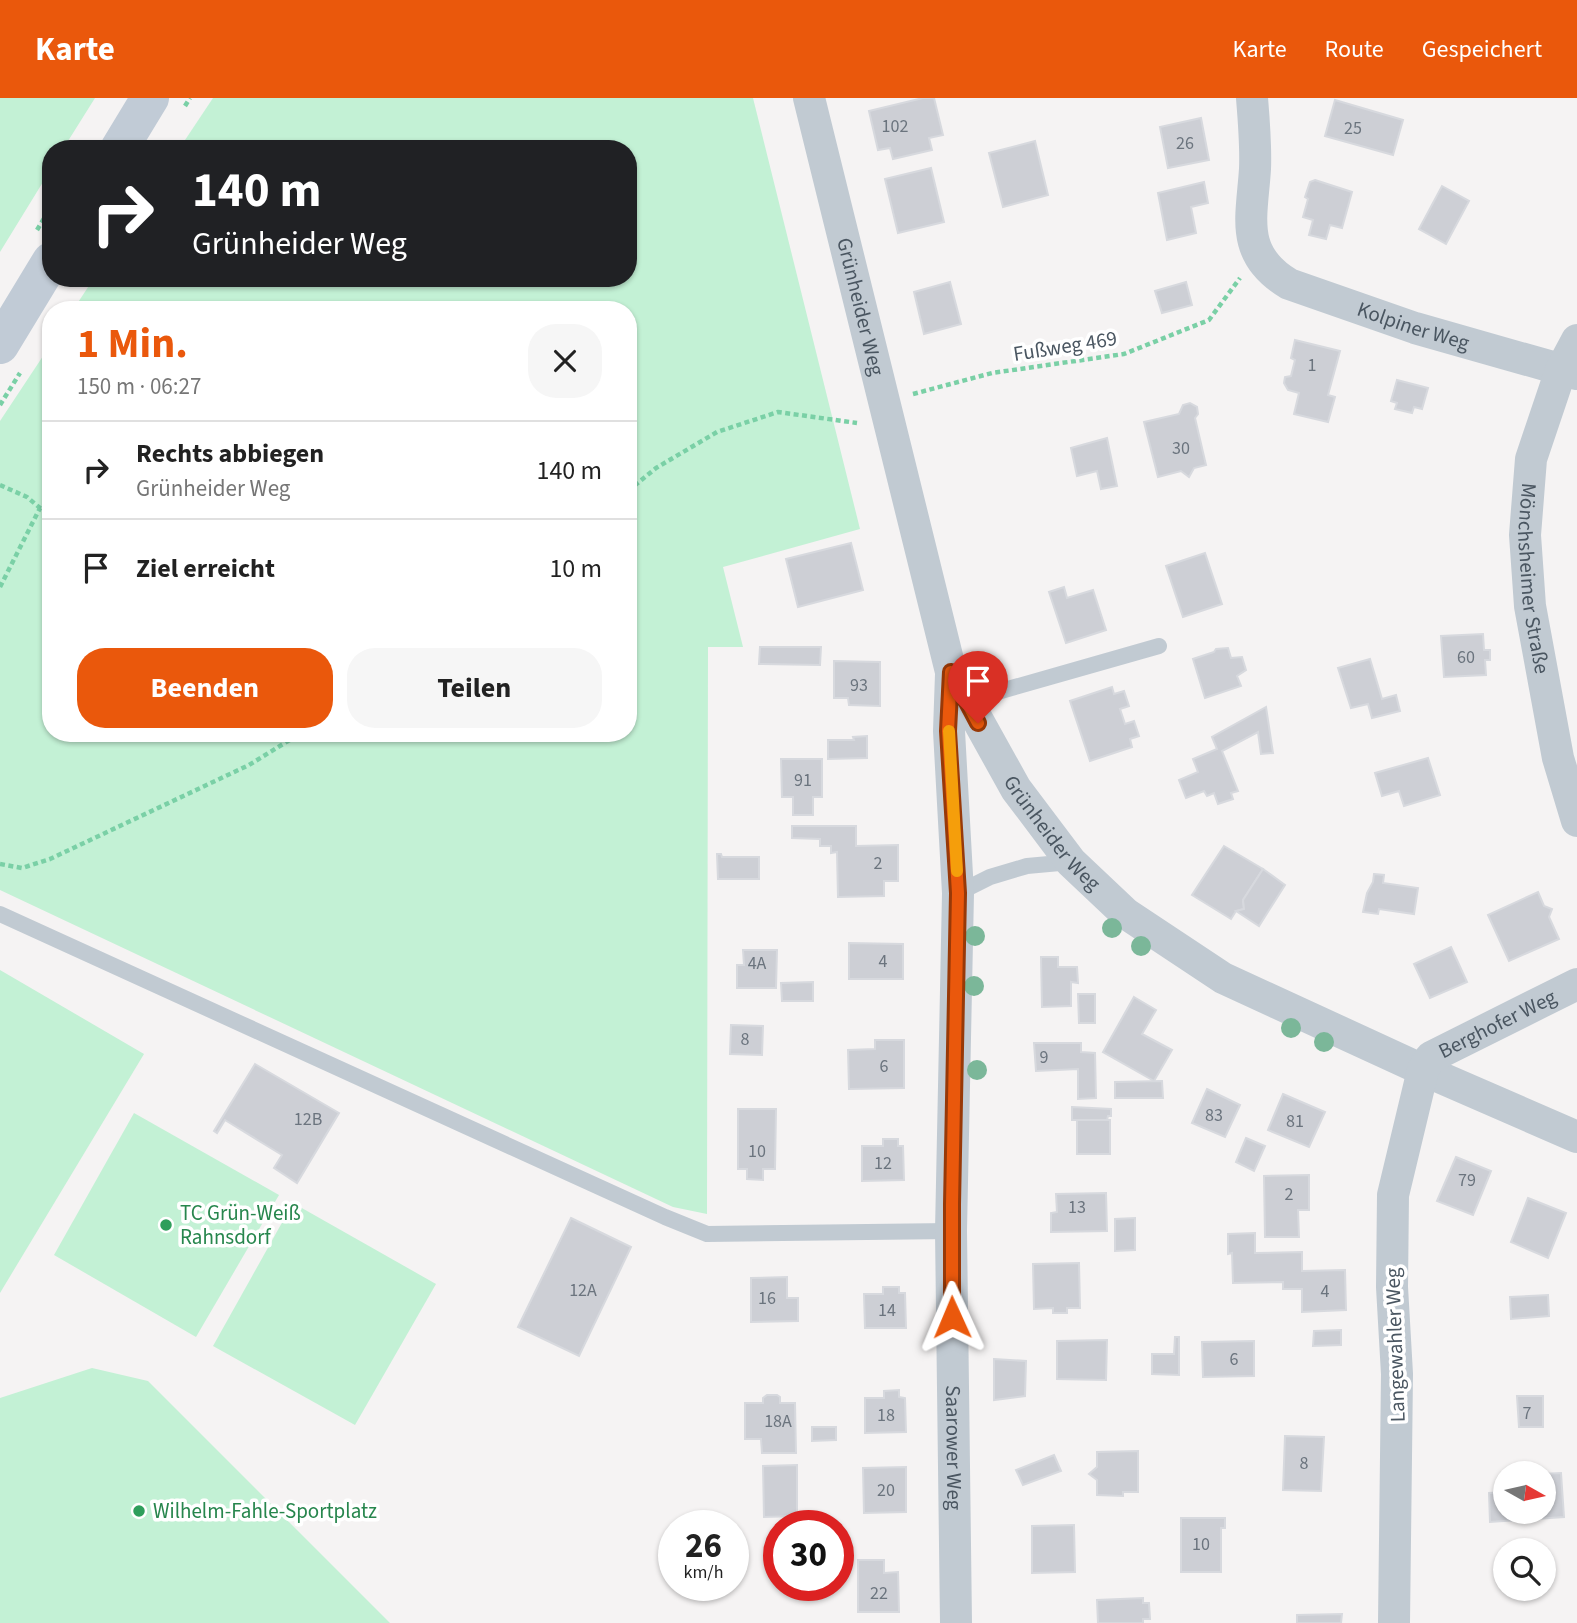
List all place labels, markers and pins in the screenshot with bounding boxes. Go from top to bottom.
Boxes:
pin [948,651,1008,723]
place label: TC Grün-Weiß Rahnsdorf [180,1198,301,1252]
marker: TC Grün-Weiß Rahnsdorf [158,1217,174,1233]
place label: Wilhelm-Fahle-Sportplatz [153,1496,377,1526]
marker: Wilhelm-Fahle-Sportplatz [131,1503,147,1519]

